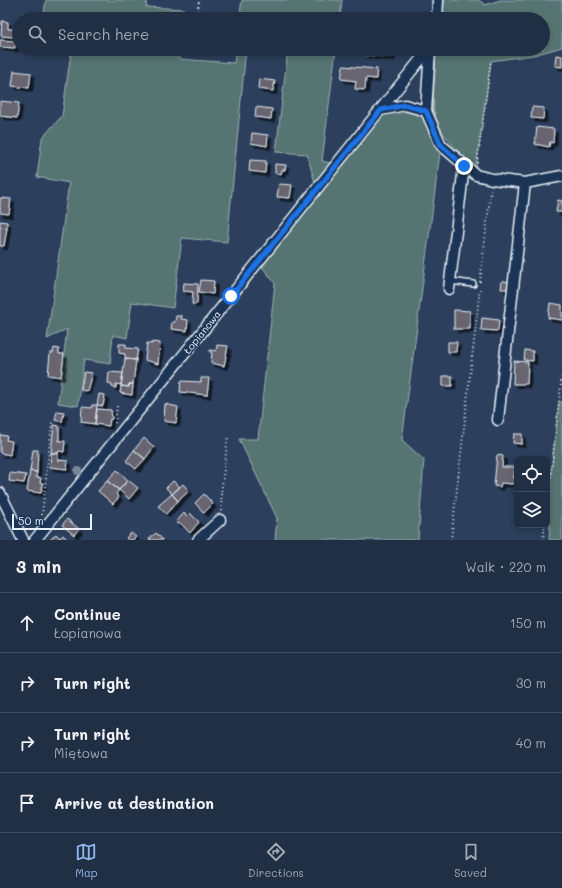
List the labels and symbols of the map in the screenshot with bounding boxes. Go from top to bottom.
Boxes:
route end [455,157,473,175]
route start [222,287,240,305]
street label: Łopianowa [180,307,224,357]
scale bar [12,512,92,531]

